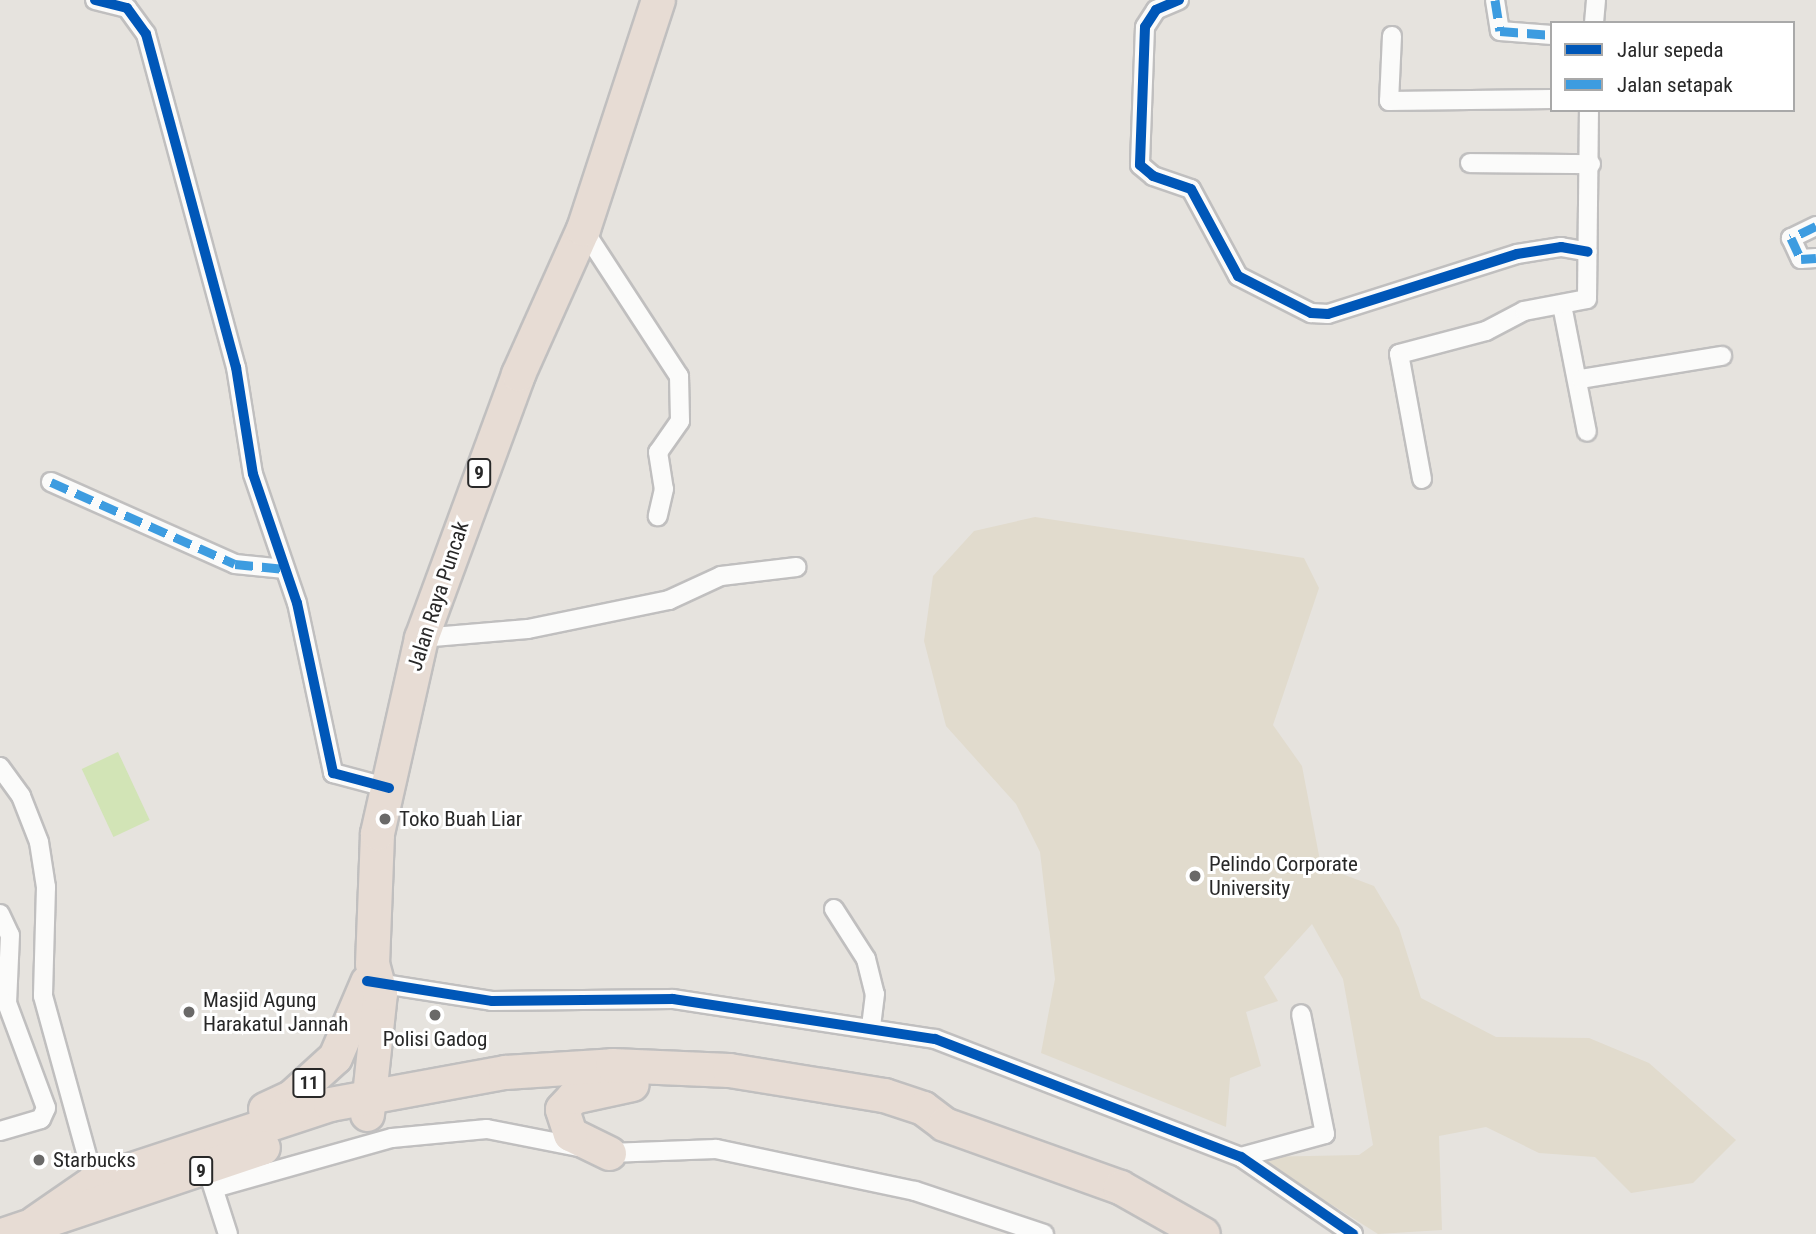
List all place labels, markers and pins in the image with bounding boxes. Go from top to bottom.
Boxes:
place label: Toko Buah Liar [399,806,522,832]
marker: Toko Buah Liar [377,811,393,827]
place label: Pelindo Corporate University [1209,851,1358,901]
marker: Pelindo Corporate University [1187,868,1203,884]
place label: Masjid Agung Harakatul Jannah [203,987,348,1037]
marker: Masjid Agung Harakatul Jannah [181,1004,197,1020]
marker: Polisi Gadog [427,1007,443,1023]
place label: Polisi Gadog [383,1026,487,1052]
place label: Starbucks [53,1147,136,1173]
marker: Starbucks [31,1152,47,1168]

